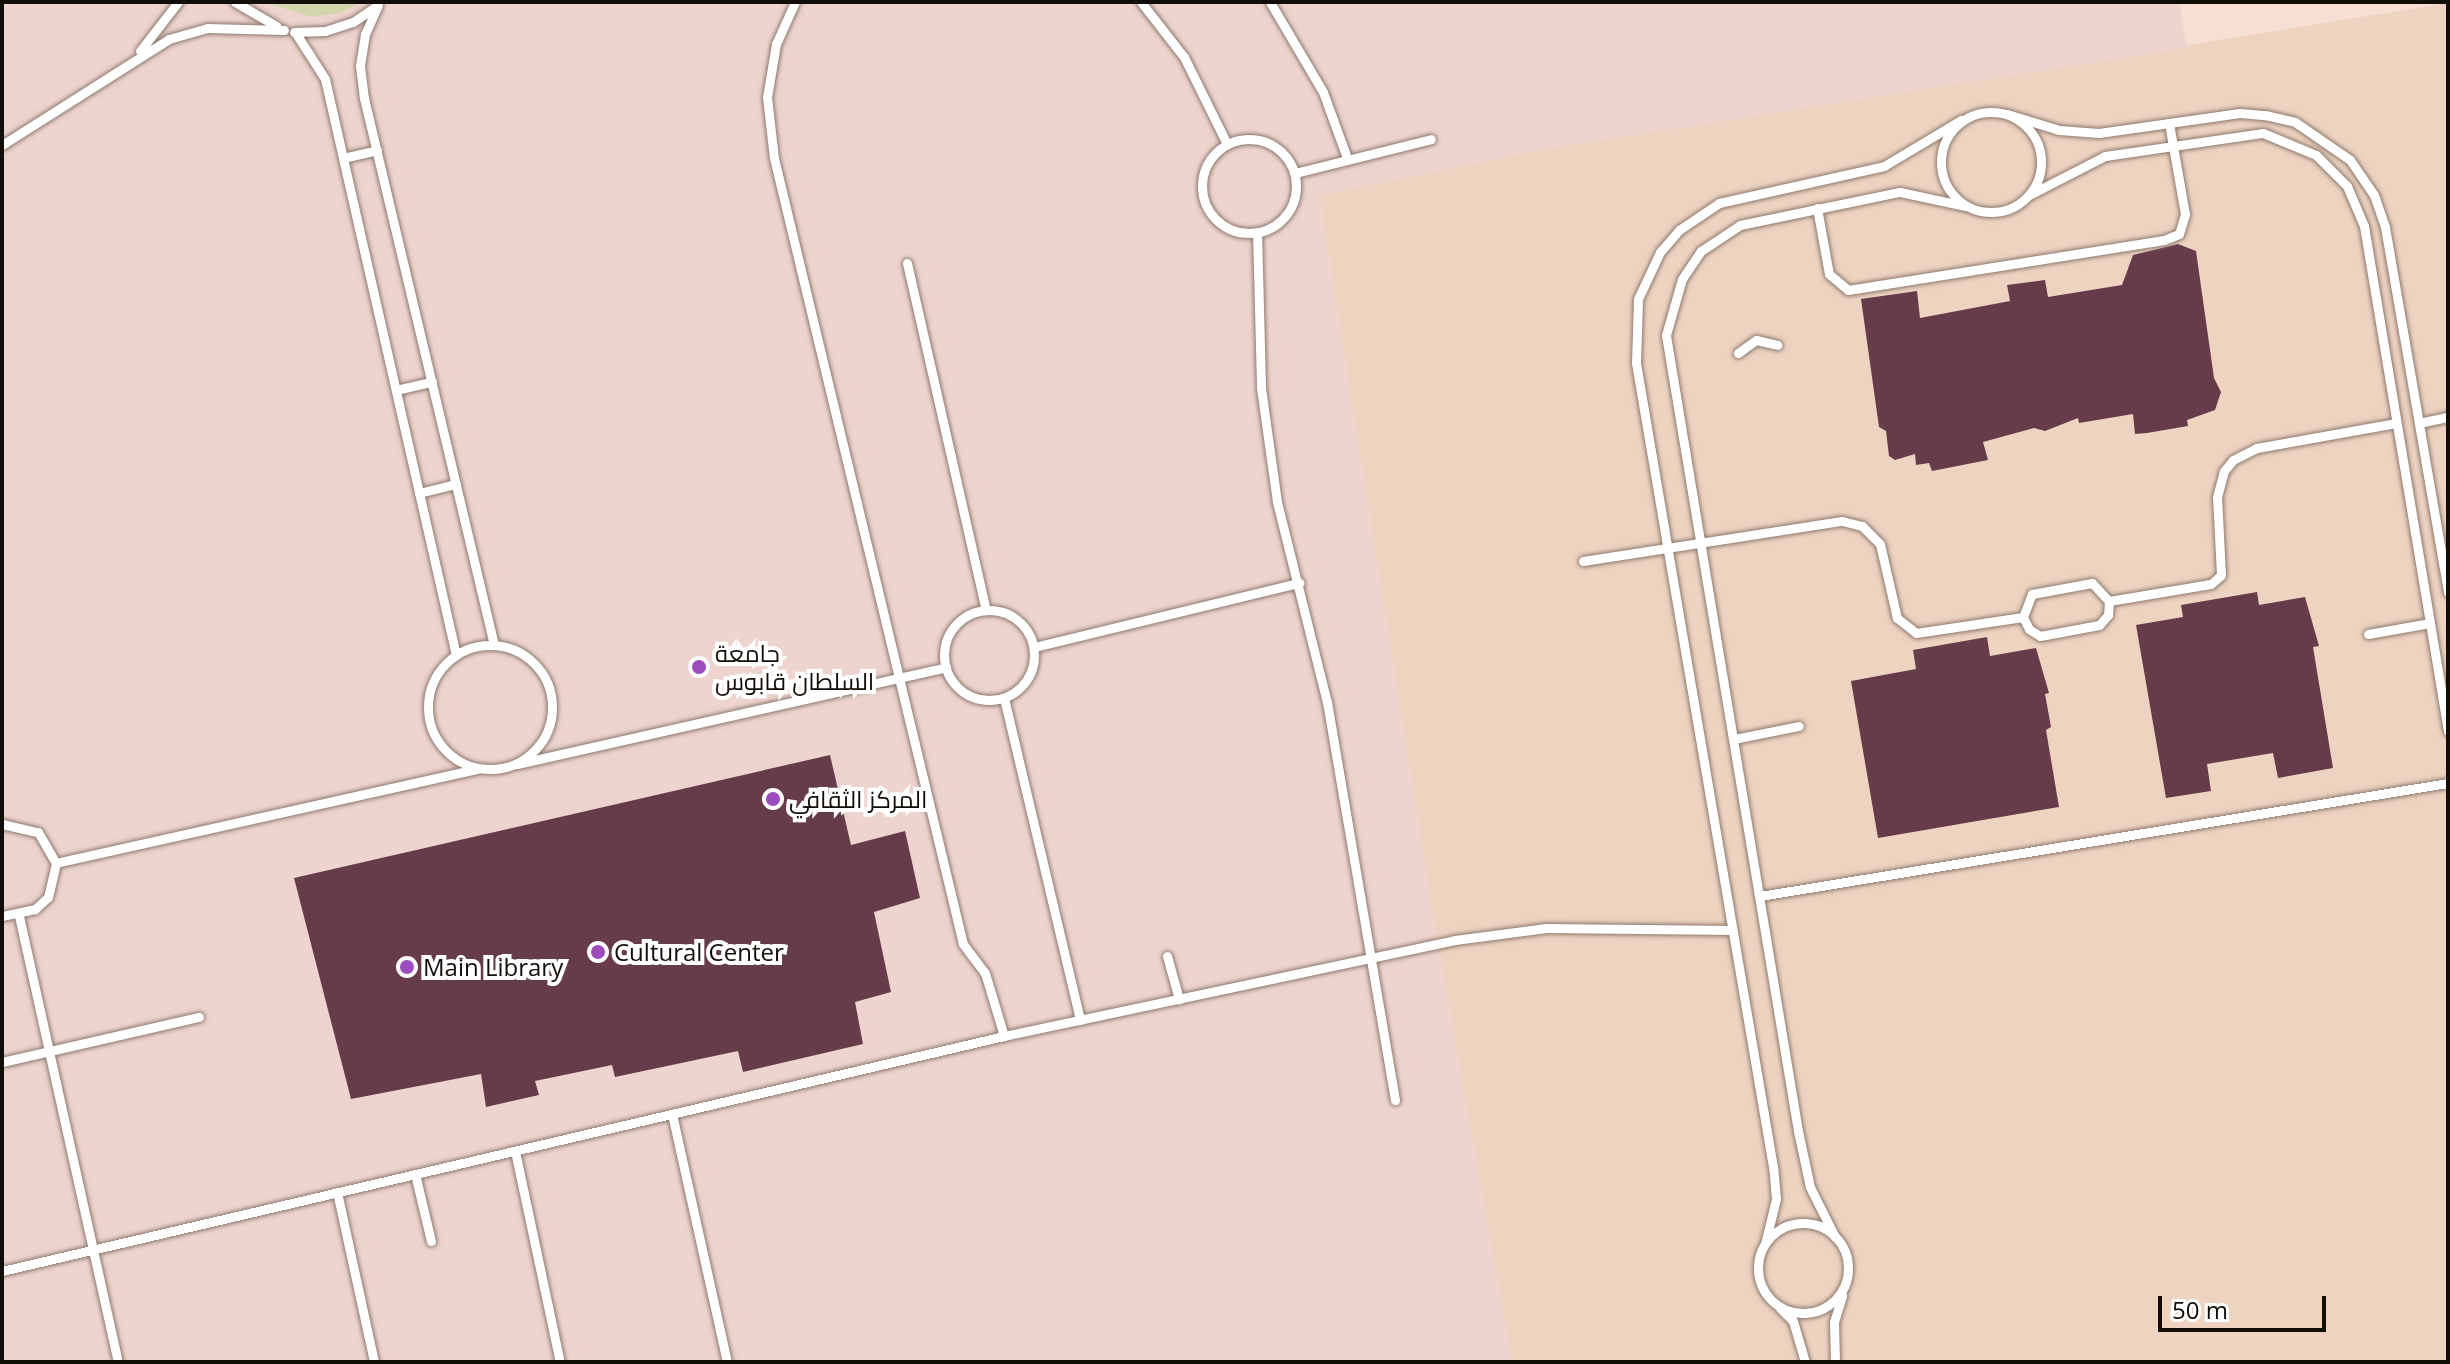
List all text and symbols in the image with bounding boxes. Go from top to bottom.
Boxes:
place label: جامعة السلطان قابوس [715,639,874,695]
marker: جامعة السلطان قابوس [690,658,708,676]
place label: المركز الثقافي [789,785,927,813]
marker: المركز الثقافي [764,790,782,808]
place label: Cultural Center [614,938,784,966]
marker: Cultural Center [589,943,607,961]
place label: Main Library [423,953,563,981]
marker: Main Library [398,958,416,976]
scale bar [2162,1280,2330,1330]
text: 50 m [2172,1293,2228,1326]

